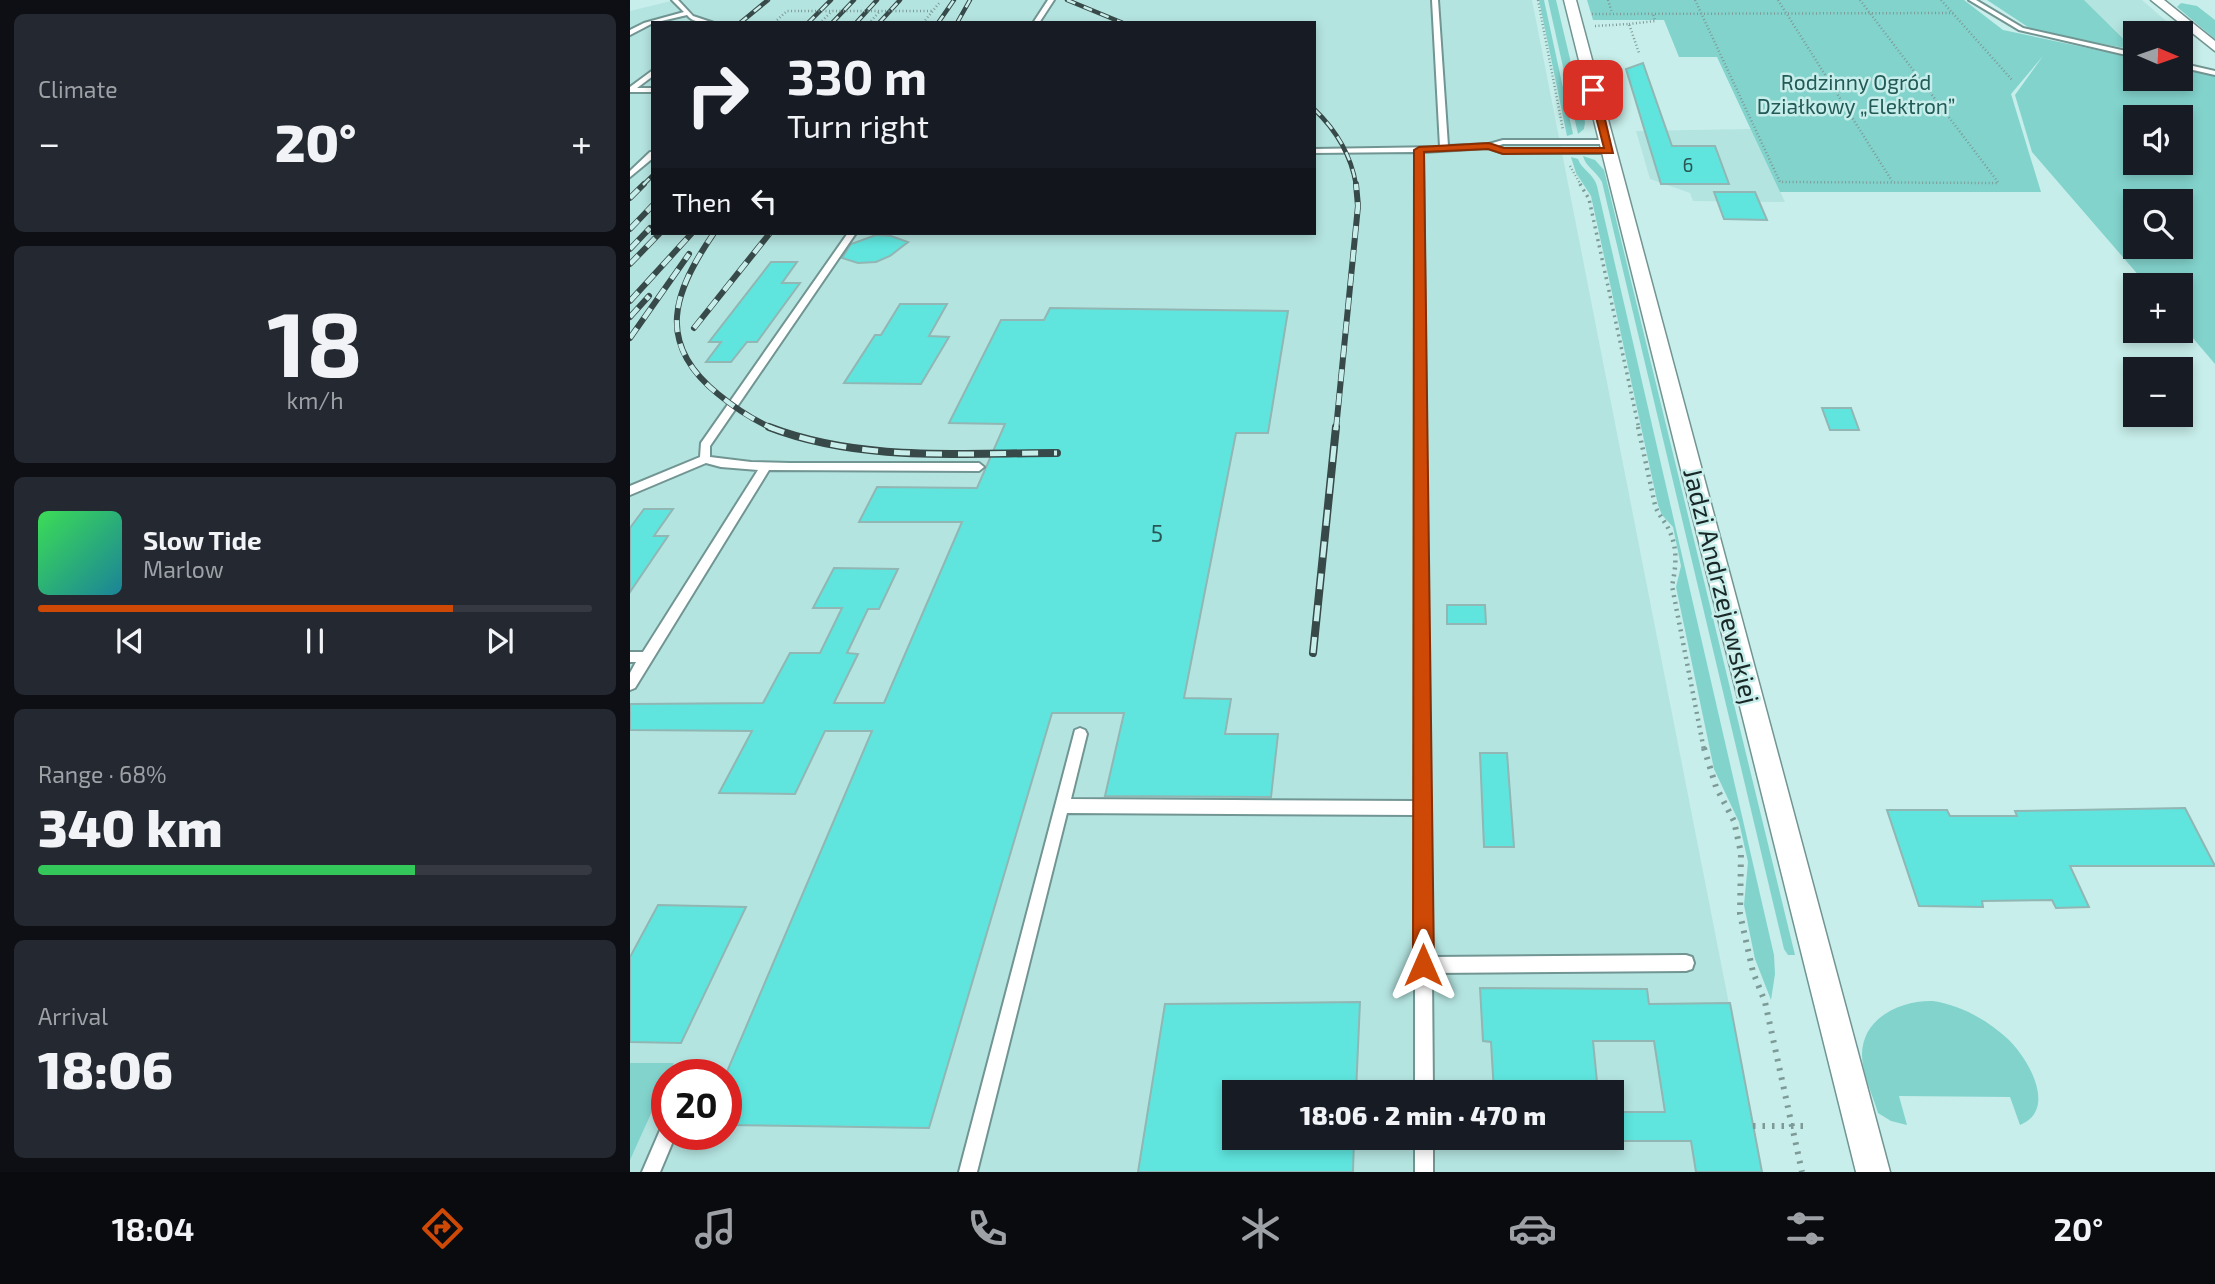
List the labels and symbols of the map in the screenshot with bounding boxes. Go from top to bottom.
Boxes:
north arrow [2123,21,2193,91]
pin [1563,60,1623,120]
park label: Rodzinny Ogród Działkowy „Elektron” [1757,69,1955,118]
house number: 6 [1683,153,1693,176]
street label: Jadzi Andrzejewskiej [1678,465,1767,707]
house number: 5 [1151,519,1163,547]
position arrow [1386,928,1460,1002]
speed limit sign: 20 [651,1059,742,1150]

